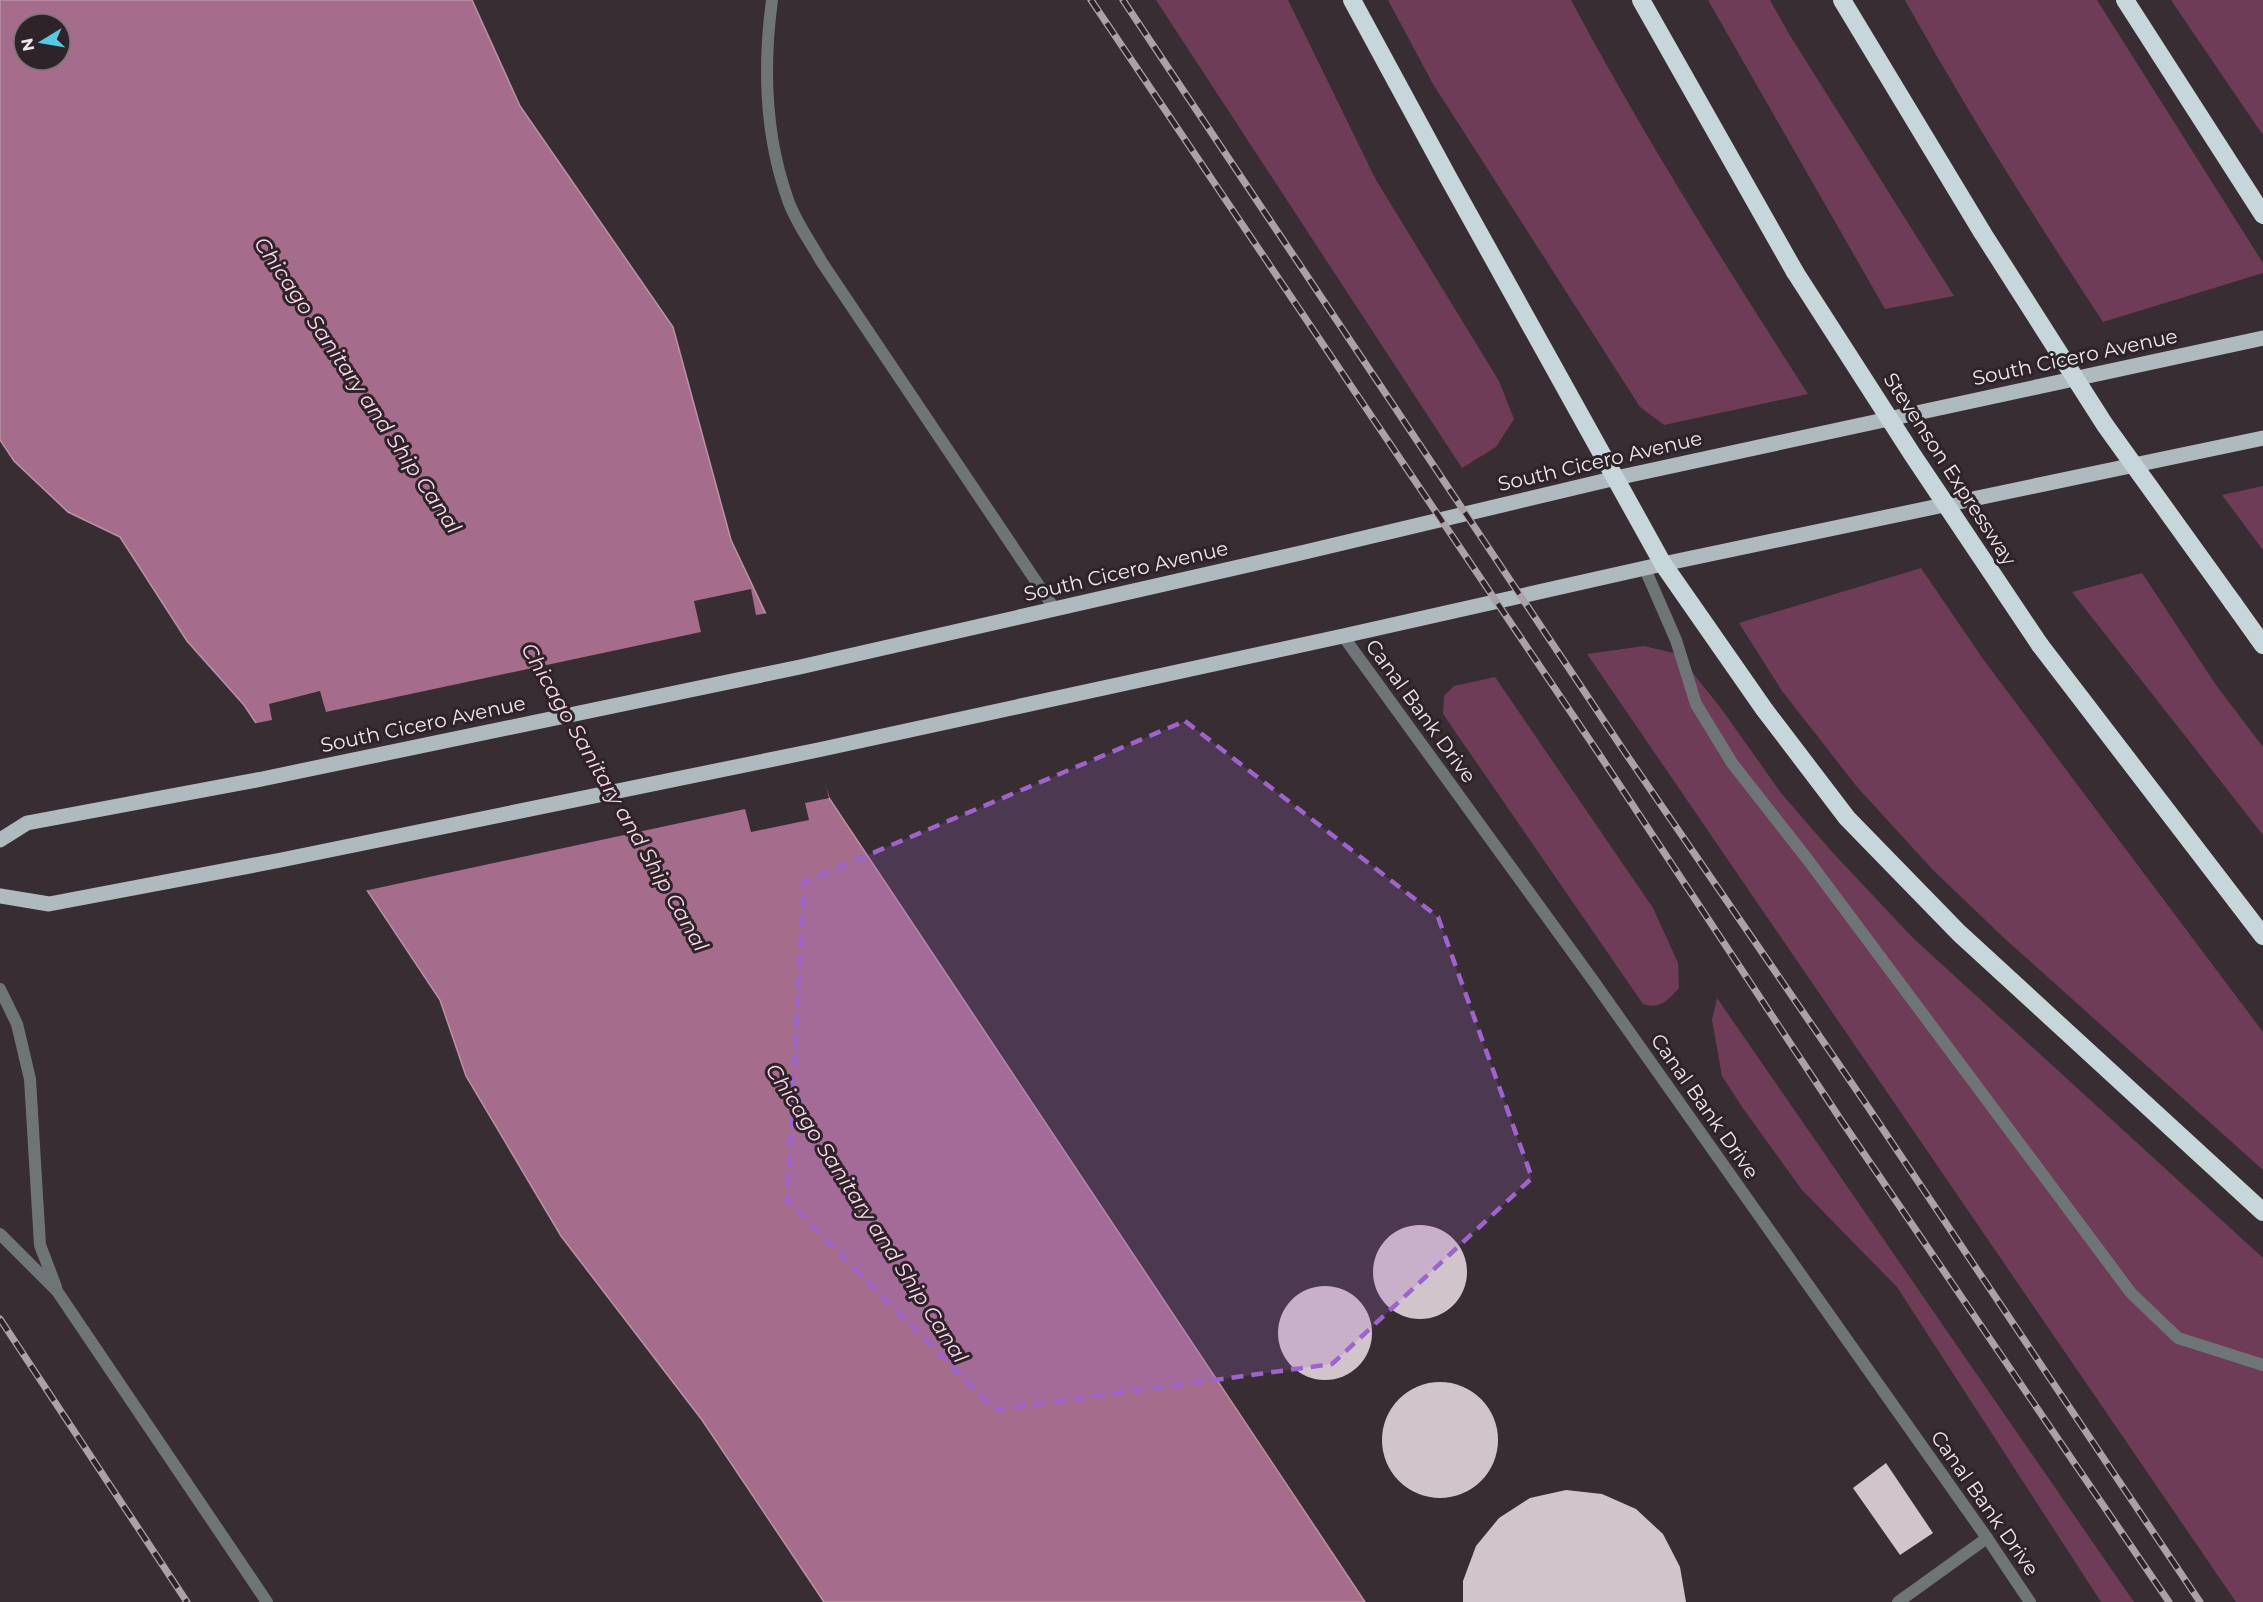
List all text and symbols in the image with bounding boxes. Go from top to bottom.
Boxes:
north arrow [12,12,72,72]
text: N [17,37,38,53]
water label: Chicago Sanitary and Ship Canal [249,232,467,538]
street label: South Cicero Avenue [1970,324,2180,390]
street label: Stevenson Expressway [1879,368,2021,570]
street label: South Cicero Avenue [1496,426,1704,496]
street label: South Cicero Avenue [1022,536,1230,606]
street label: Canal Bank Drive [1361,634,1481,788]
water label: Chicago Sanitary and Ship Canal [516,638,714,956]
street label: South Cicero Avenue [318,691,528,757]
street label: Canal Bank Drive [1646,1029,1764,1183]
water label: Chicago Sanitary and Ship Canal [761,1059,974,1368]
street label: Canal Bank Drive [1926,1426,2044,1580]

